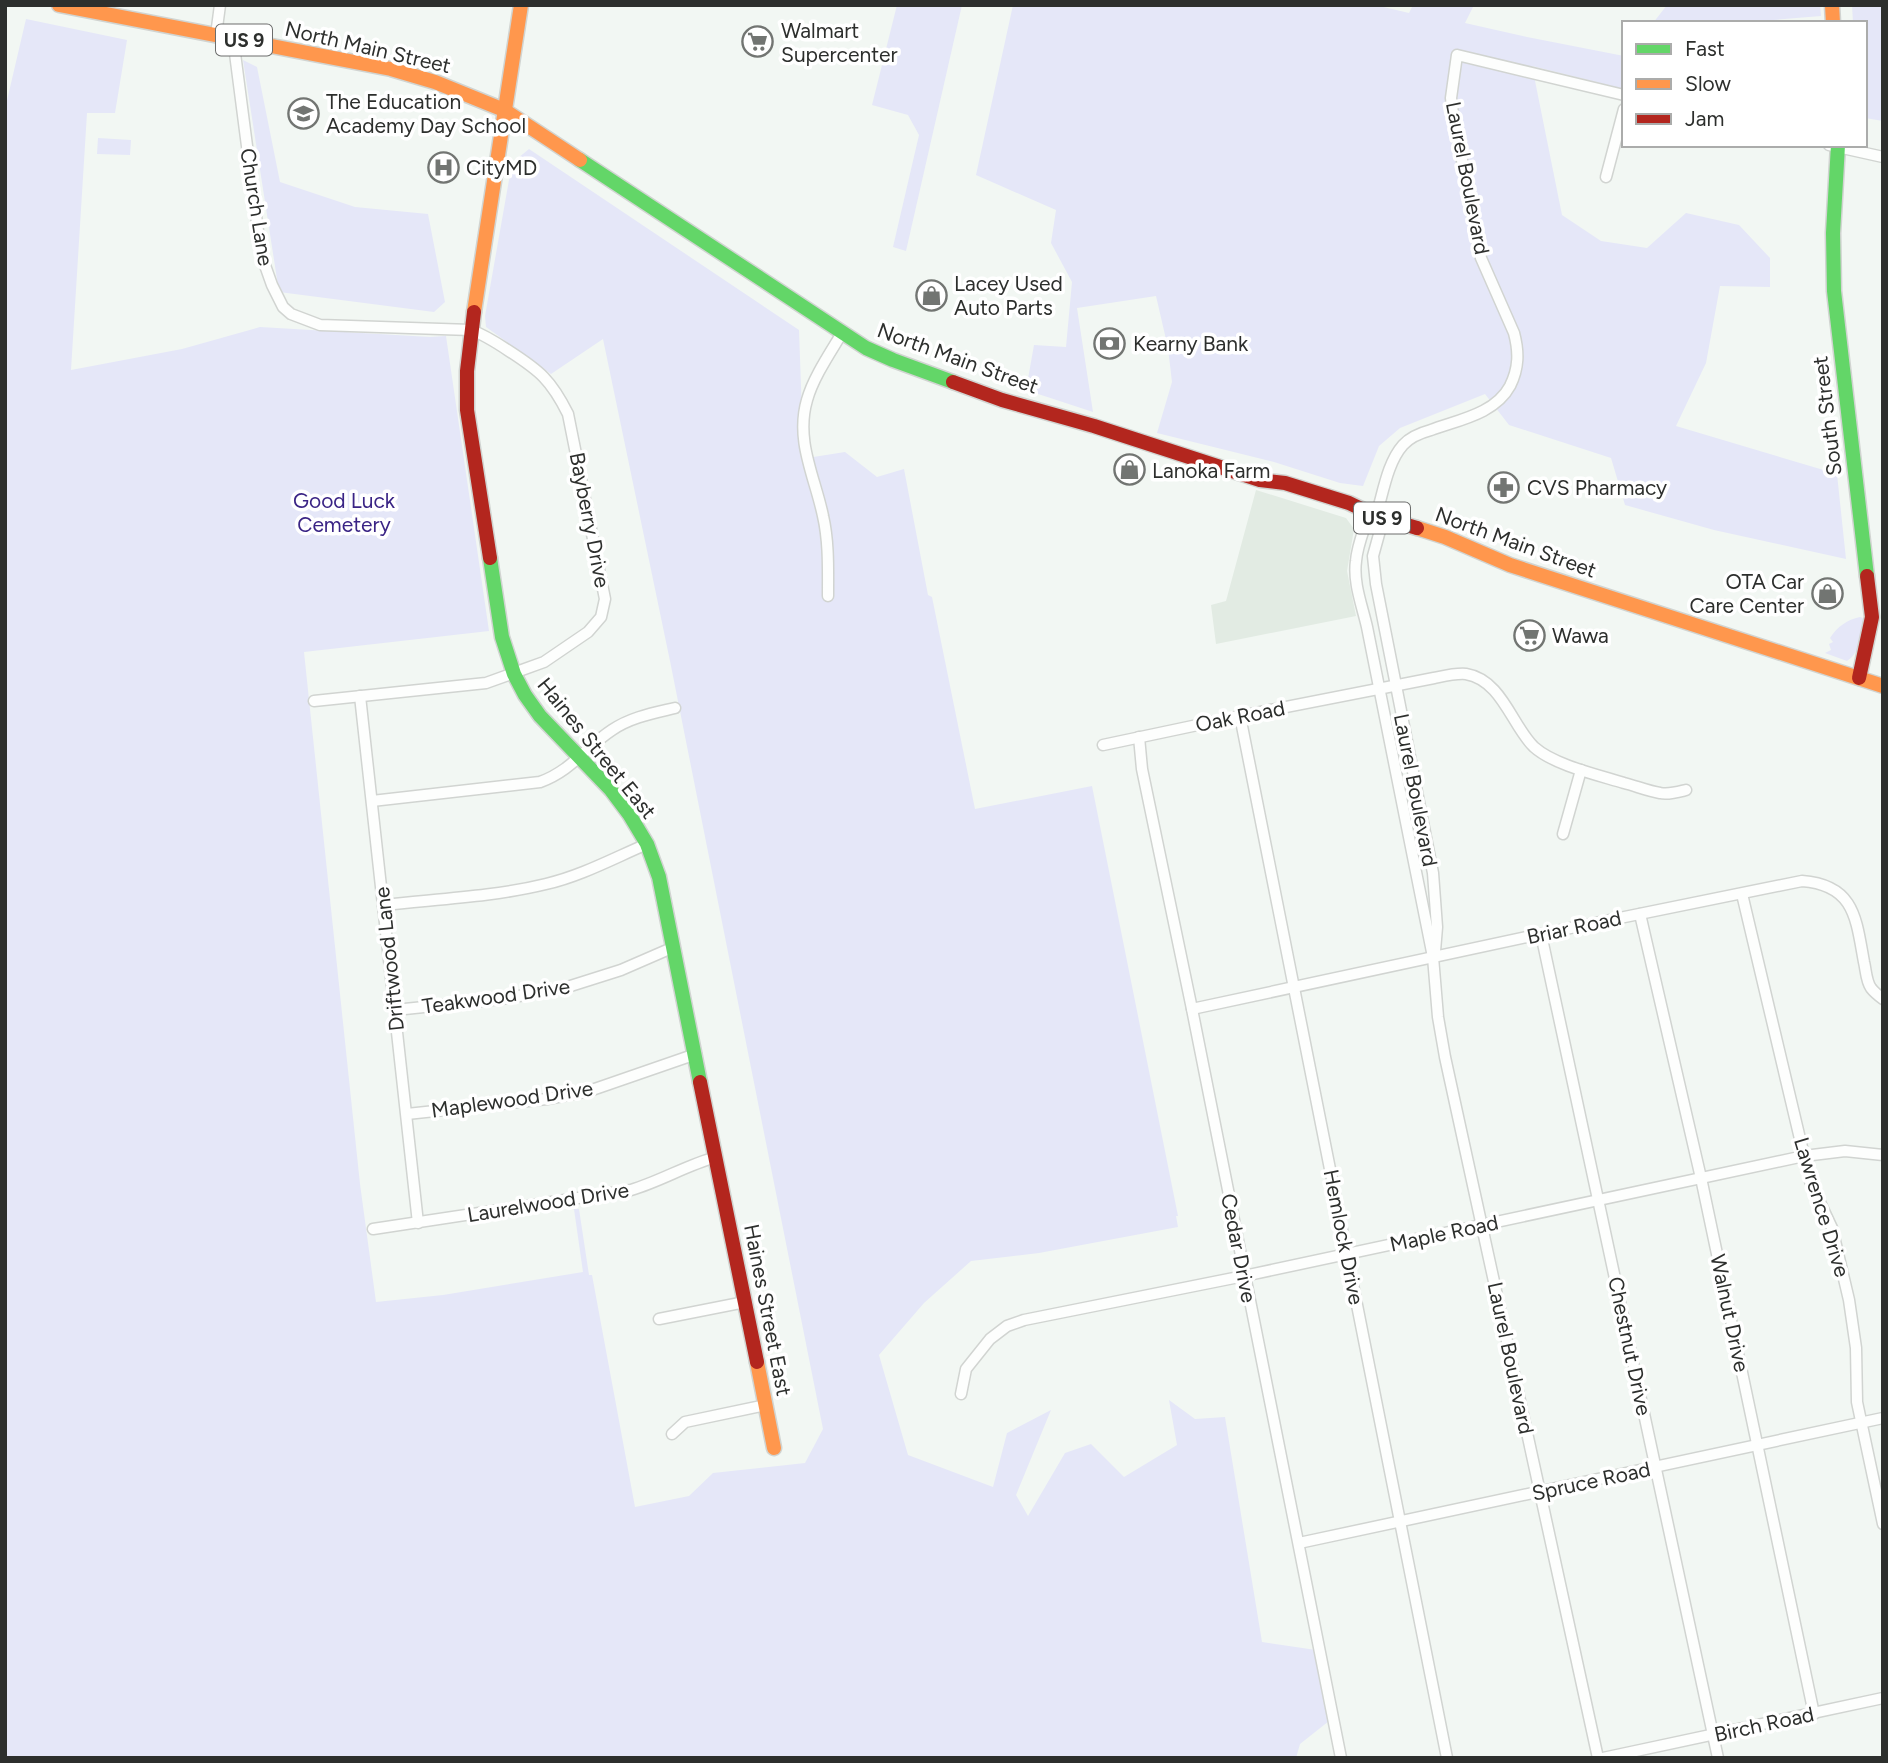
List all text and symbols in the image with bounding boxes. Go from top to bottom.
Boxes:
street label: North Main Street [283,16,453,78]
place label: Walmart Supercenter [781,18,898,67]
legend [1622,21,1867,147]
road number: US 9 [216,24,272,56]
supermarket icon: Walmart Supercenter [741,25,775,59]
text: Fast [1685,36,1725,61]
text: Slow [1685,71,1731,96]
place label: The Education Academy Day School [326,89,526,138]
school or university icon: The Education Academy Day School [286,96,320,130]
street label: Laurel Boulevard [1441,100,1495,256]
text: Jam [1685,106,1724,131]
street label: Church Lane [235,146,279,268]
hospital icon: CityMD [426,150,460,184]
place label: CityMD [466,155,537,180]
place label: Lacey Used Auto Parts [954,271,1063,320]
shop icon: Lacey Used Auto Parts [914,278,948,312]
street label: North Main Street [874,317,1042,399]
bank icon: Kearny Bank [1093,326,1127,360]
place label: Kearny Bank [1133,331,1249,356]
street label: South Street [1807,355,1847,477]
street label: Bayberry Drive [565,450,615,590]
shop icon: Lanoka Farm [1112,453,1146,487]
place label: Lanoka Farm [1152,458,1270,483]
pharmacy icon: CVS Pharmacy [1487,470,1521,504]
place label: CVS Pharmacy [1527,475,1667,500]
park label: Good Luck Cemetery [293,488,396,537]
street label: North Main Street [1432,501,1600,583]
road number: US 9 [1354,503,1410,534]
place label: OTA Car Care Center [1690,569,1804,618]
shop icon: OTA Car Care Center [1810,576,1844,610]
supermarket icon: Wawa [1512,618,1546,652]
place label: Wawa [1552,623,1609,648]
street label: Haines Street East [532,672,662,824]
street label: Oak Road [1193,695,1287,737]
street label: Laurel Boulevard [1389,712,1443,868]
street label: Driftwood Lane [369,886,409,1032]
street label: Briar Road [1524,905,1624,949]
street label: Teakwood Drive [420,973,572,1019]
street label: Maplewood Drive [429,1075,595,1123]
street label: Lawrence Drive [1789,1134,1855,1280]
street label: Hemlock Drive [1319,1167,1369,1307]
street label: Laurelwood Drive [465,1177,631,1227]
street label: Cedar Drive [1216,1191,1262,1305]
street label: Maple Road [1387,1209,1501,1257]
street label: Haines Street East [739,1222,797,1398]
street label: Walnut Drive [1705,1252,1755,1374]
street label: Chestnut Drive [1603,1274,1657,1418]
street label: Laurel Boulevard [1483,1280,1539,1436]
street label: Spruce Road [1529,1456,1653,1506]
street label: Birch Road [1712,1701,1816,1747]

